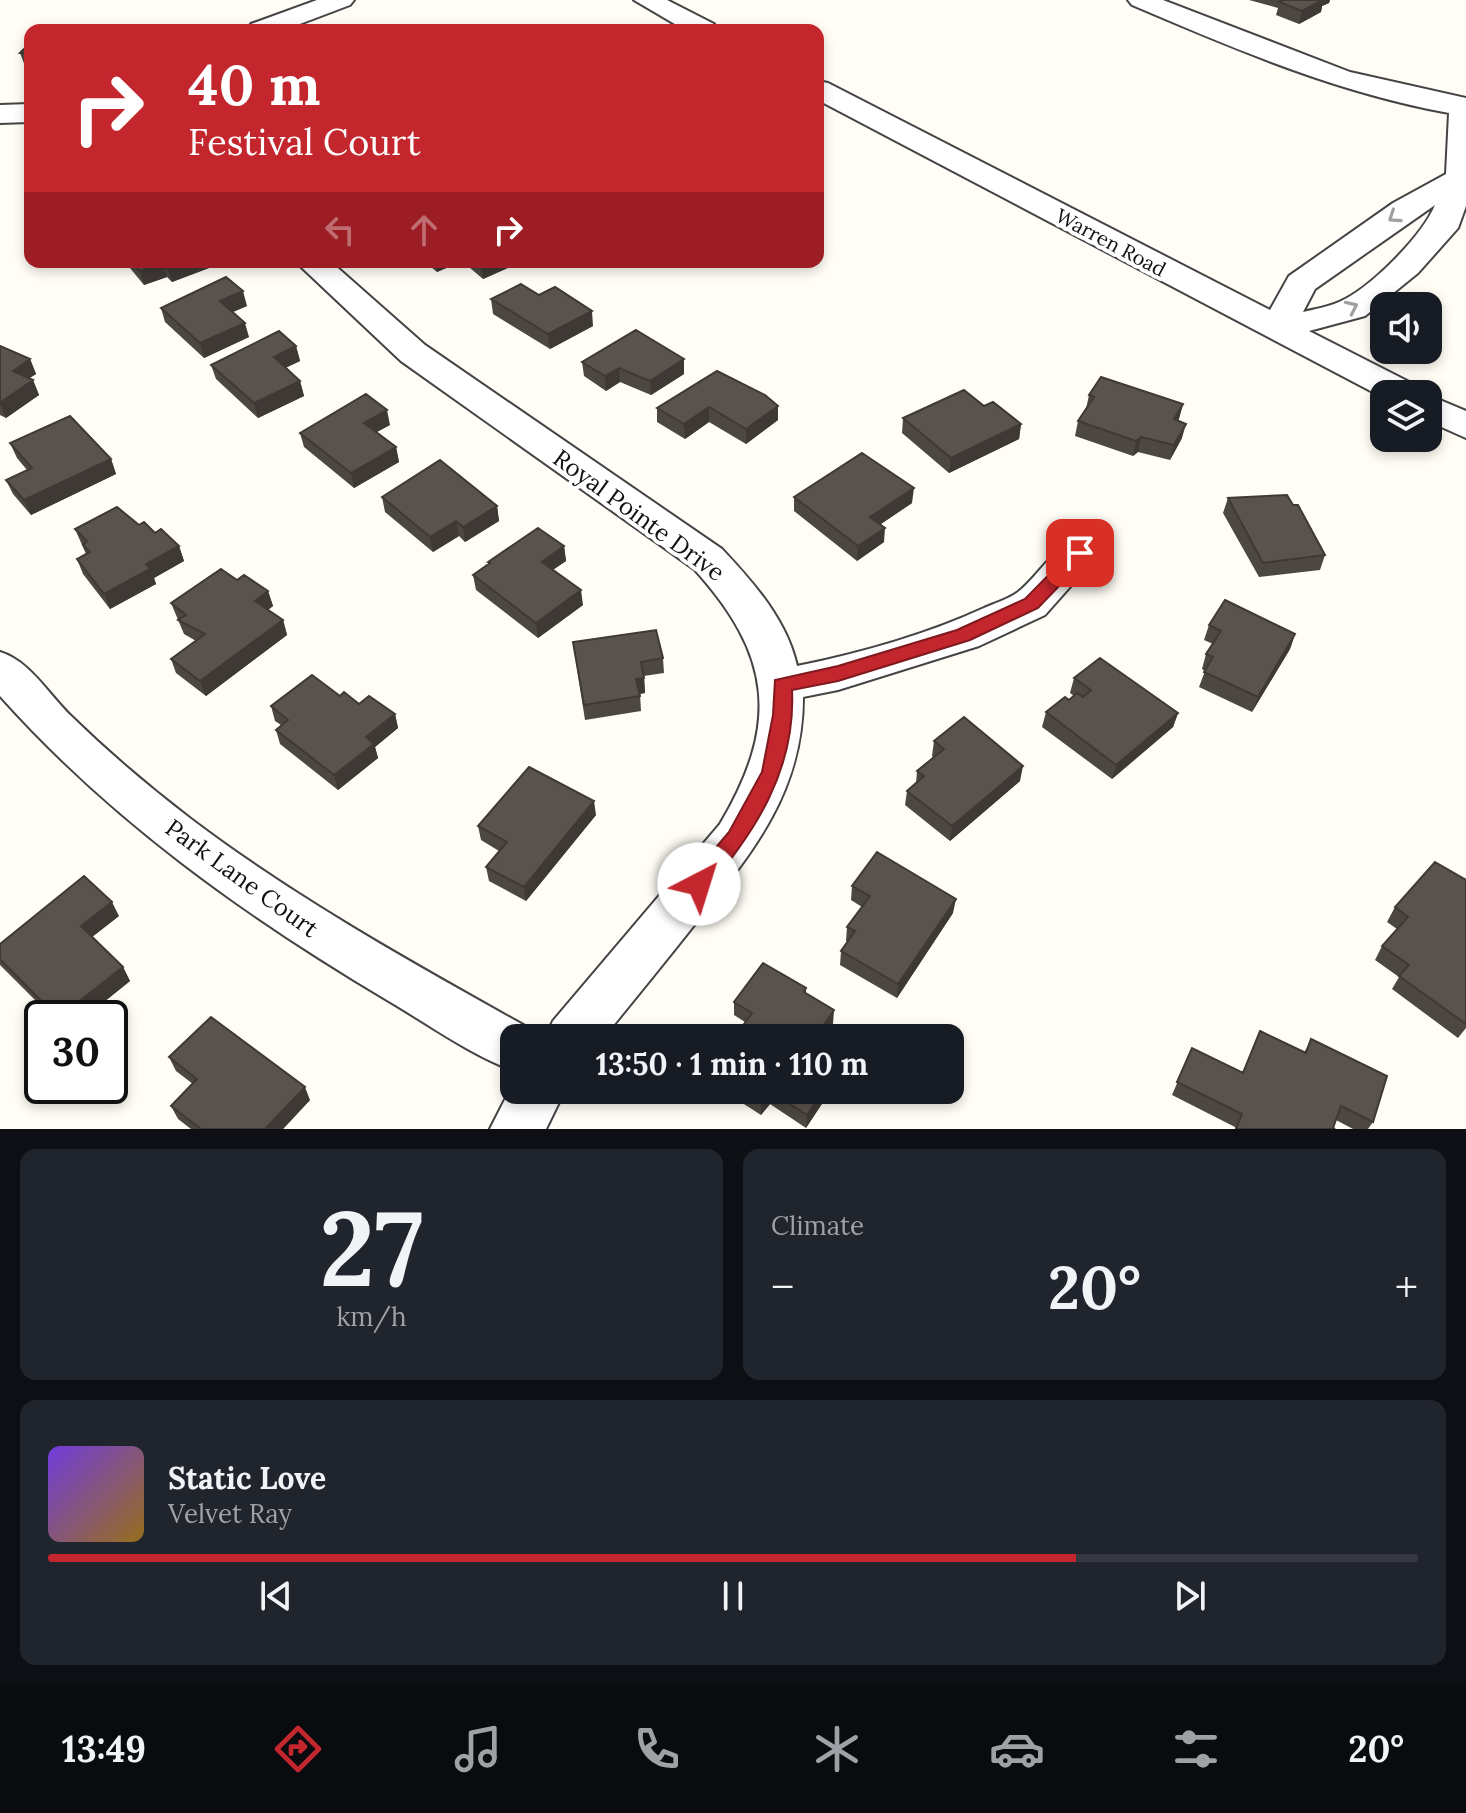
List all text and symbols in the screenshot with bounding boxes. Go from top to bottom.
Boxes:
text: 40 m [188,49,321,120]
icon: right [56,56,160,160]
text: Festival Court [188,119,421,165]
street label: Warren Road [1052,202,1170,282]
one-way arrow [1388,207,1402,222]
icon: left [318,208,362,252]
icon: ahead [402,208,446,252]
icon: right [486,208,530,252]
map controls [1370,292,1442,452]
button: sound [1370,292,1442,364]
one-way arrow [1343,301,1358,317]
button: layers [1370,380,1442,452]
street label: Royal Pointe Drive [547,442,731,588]
pin [1046,519,1114,587]
icon: arrive [1058,531,1102,575]
street label: Park Lane Court [159,812,325,944]
position arrow [657,842,741,926]
speed limit sign: 30 [24,1000,128,1104]
text: 13:50 · 1 min · 110 m [596,1045,868,1083]
text: 27 [319,1181,424,1314]
text: Climate [771,1209,864,1242]
text: 20° [1048,1249,1141,1325]
text: − [771,1259,794,1315]
text: + [1395,1259,1418,1315]
text: km/h [336,1300,407,1333]
text: Static Love [168,1459,326,1497]
text: Velvet Ray [168,1497,292,1530]
icon: previous [254,1574,298,1618]
icon: pause [711,1574,755,1618]
icon: next [1168,1574,1212,1618]
icon: directions [270,1721,326,1777]
icon: music [450,1721,506,1777]
icon: phone [629,1721,685,1777]
icon: climate [809,1721,865,1777]
icon: car [989,1721,1045,1777]
icon: filters [1168,1721,1224,1777]
text: 13:49 [62,1726,146,1772]
text: 20° [1348,1726,1404,1772]

